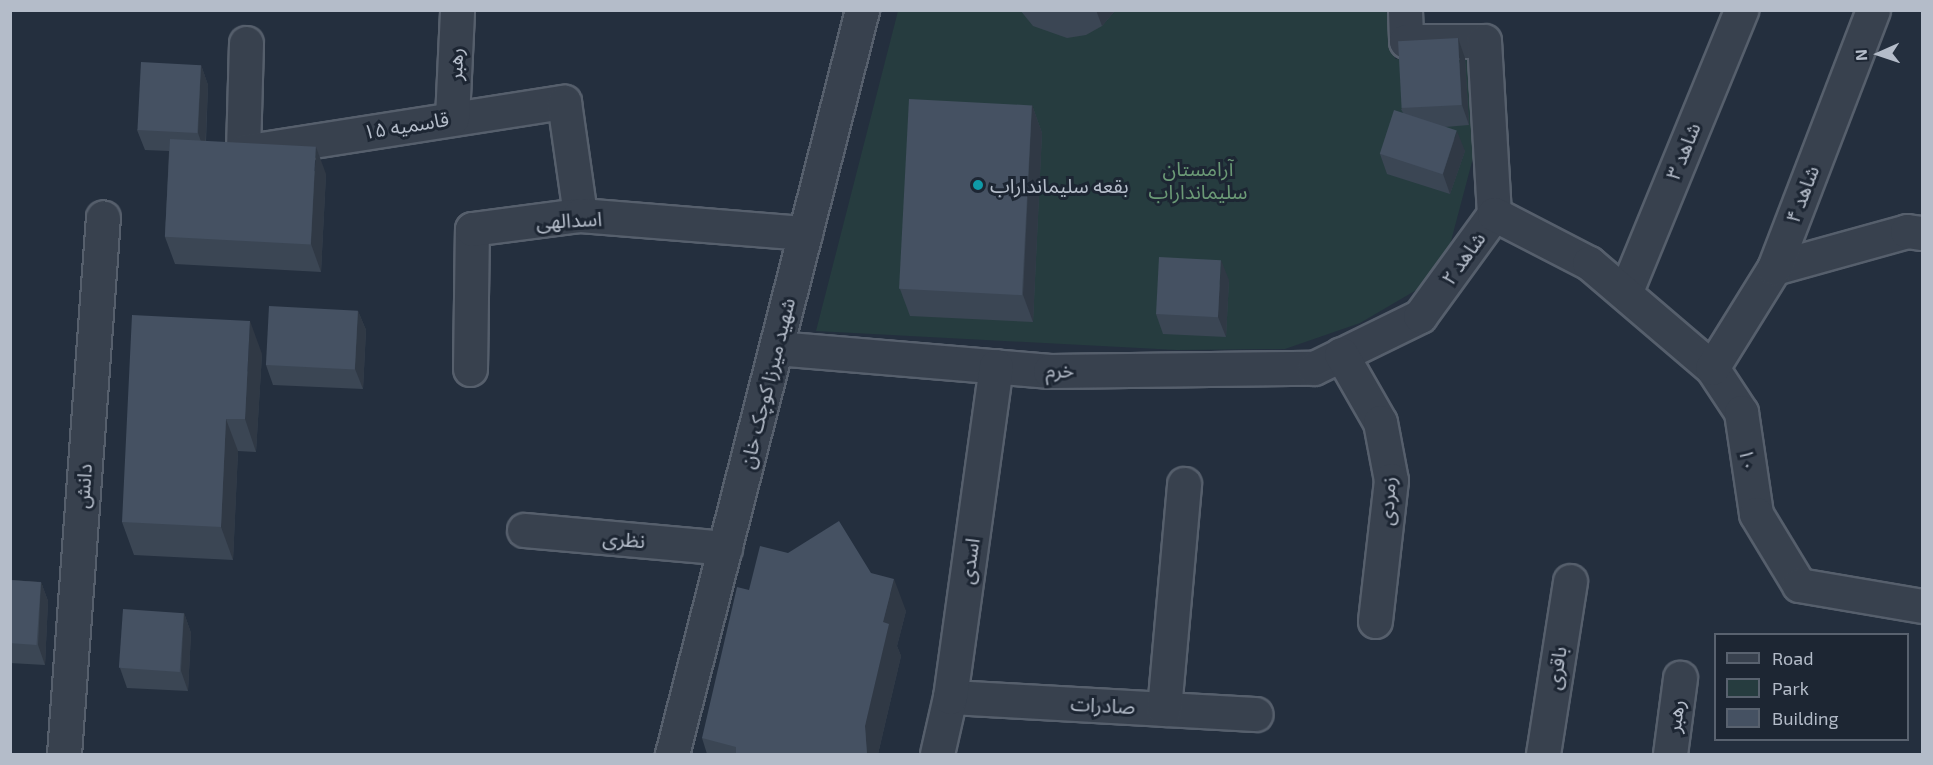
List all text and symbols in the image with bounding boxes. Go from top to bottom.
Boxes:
north arrow [1849,24,1909,84]
street label: رهبر [442,47,468,81]
text: N [1851,49,1870,61]
street label: قاسمیه ۱۵ [361,106,451,144]
street label: شاهد ۳ [1661,119,1705,183]
park label: آرامستان سلیمانداراب [1149,156,1247,203]
street label: شاهد ۴ [1780,162,1824,226]
place label: بقعه سلیمانداراب [990,173,1129,197]
marker: بقعه سلیمانداراب [971,178,985,192]
street label: اسدالهی [535,206,603,234]
street label: شاهد ۲ [1436,227,1490,289]
street label: شهید میرزا کوچک خان [734,295,800,471]
street label: خرم [1046,358,1074,382]
street label: ۱۰ [1735,447,1761,473]
street label: دانش [69,463,97,509]
street label: زمردی [1374,476,1400,526]
street label: نظری [602,525,646,553]
street label: اسدی [954,536,984,586]
legend [1714,633,1909,741]
street label: باقری [1541,645,1571,691]
text: Road [1772,647,1813,669]
text: Park [1772,677,1809,699]
street label: صادرات [1070,691,1136,719]
street label: رهبر [1661,698,1689,734]
text: Building [1772,707,1839,729]

